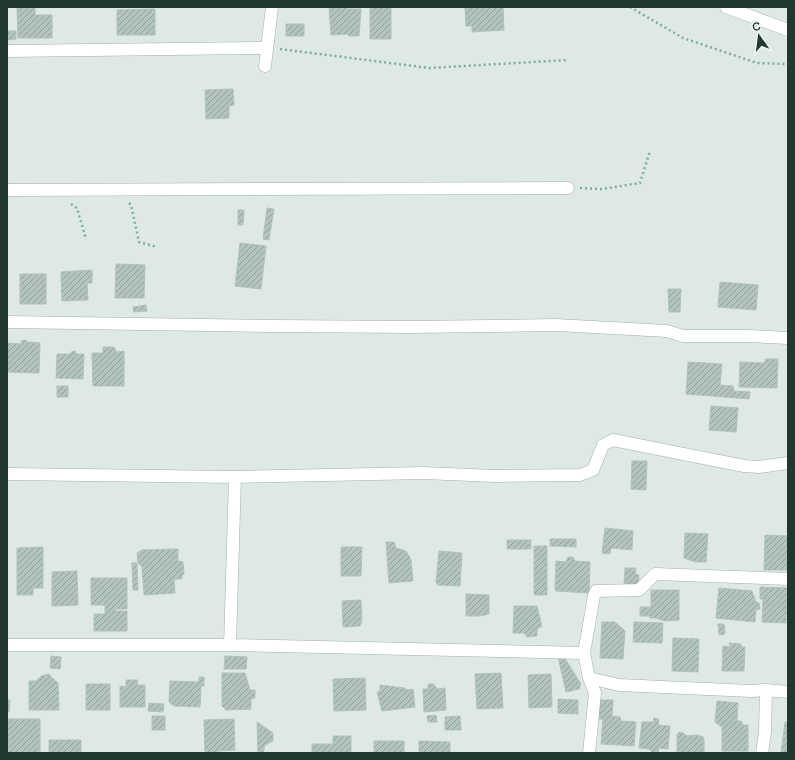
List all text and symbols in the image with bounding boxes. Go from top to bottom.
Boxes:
north arrow [739,16,779,56]
text: С [751,18,762,34]

